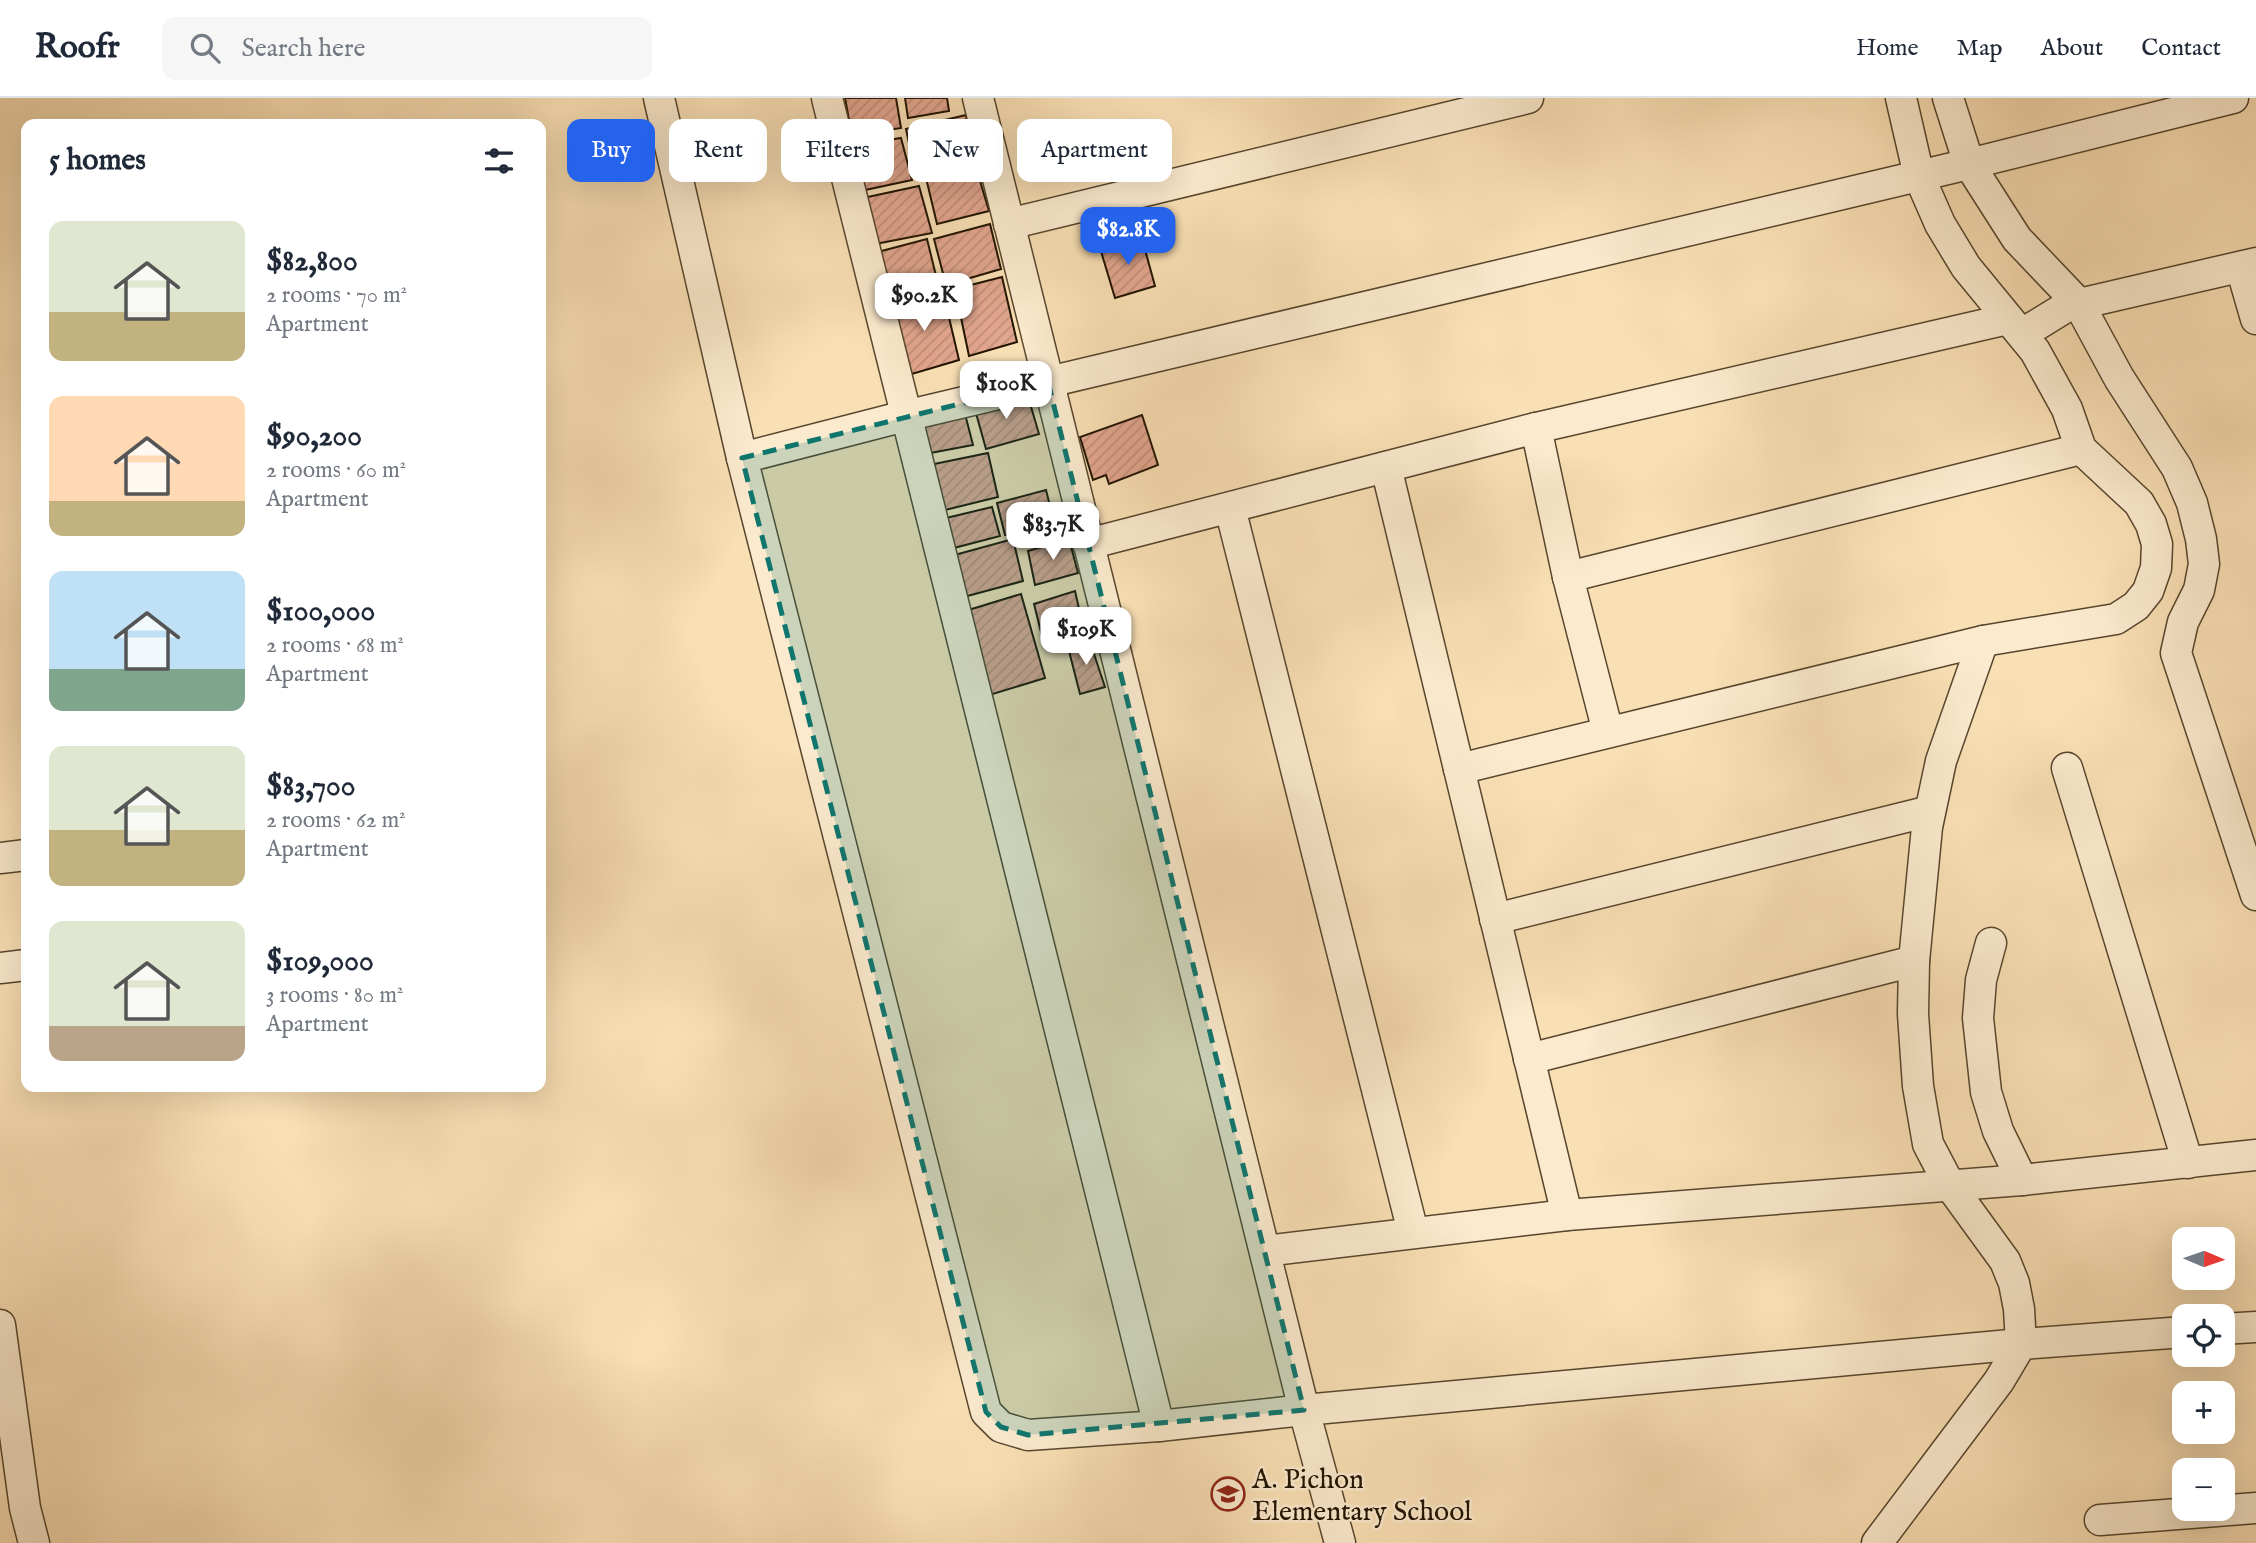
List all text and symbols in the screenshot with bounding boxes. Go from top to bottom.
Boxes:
search box [162,17,652,80]
text: Roofr [35,27,120,69]
icon: search [186,29,224,67]
text: Search here [242,32,365,65]
text: Home [1856,33,1919,64]
text: Map [1957,33,2003,64]
text: About [2041,33,2103,64]
text: Contact [2141,33,2221,64]
chip: Buy [567,119,655,182]
chip: Rent [669,119,767,182]
chip: Filters [781,119,894,182]
chip: New [908,119,1003,182]
chip: Apartment [1017,119,1172,182]
text: 5 homes [49,142,146,180]
icon: filters [480,142,518,180]
pin: $82.8K [1071,208,1185,267]
text: $82.8K [1096,215,1160,244]
text: $82,800 [266,243,358,281]
icon: home [105,249,189,333]
pin: $90.2K [867,274,981,333]
text: 2 rooms · 70 m² [266,281,407,310]
text: $90.2K [891,281,957,310]
text: Apartment [266,310,369,339]
pin: $100K [957,362,1055,421]
text: $100K [976,369,1036,398]
text: $90,200 [266,418,362,456]
icon: home [105,424,189,508]
text: 2 rooms · 60 m² [266,456,406,485]
text: Apartment [266,485,369,514]
pin: $83.7K [996,503,1110,562]
text: $83.7K [1022,510,1084,539]
text: $100,000 [266,593,375,631]
icon: home [105,599,189,683]
pin: $109K [1037,608,1135,667]
text: $109K [1056,615,1116,644]
text: 2 rooms · 68 m² [266,631,404,660]
text: Apartment [266,660,369,689]
text: $83,700 [266,768,356,806]
icon: home [105,774,189,858]
text: 2 rooms · 62 m² [266,806,406,835]
text: Apartment [266,835,369,864]
text: $109,000 [266,943,374,981]
icon: home [105,949,189,1033]
text: 3 rooms · 80 m² [266,981,403,1010]
text: Apartment [266,1010,369,1039]
north arrow [2172,1227,2235,1290]
map controls [2172,1227,2235,1521]
button: locate [2172,1304,2235,1367]
button: + [2172,1381,2235,1444]
button: − [2172,1458,2235,1521]
place label: A. Pichon Elementary School [1251,1463,1472,1530]
school or university icon: A. Pichon Elementary School [1209,1475,1247,1513]

